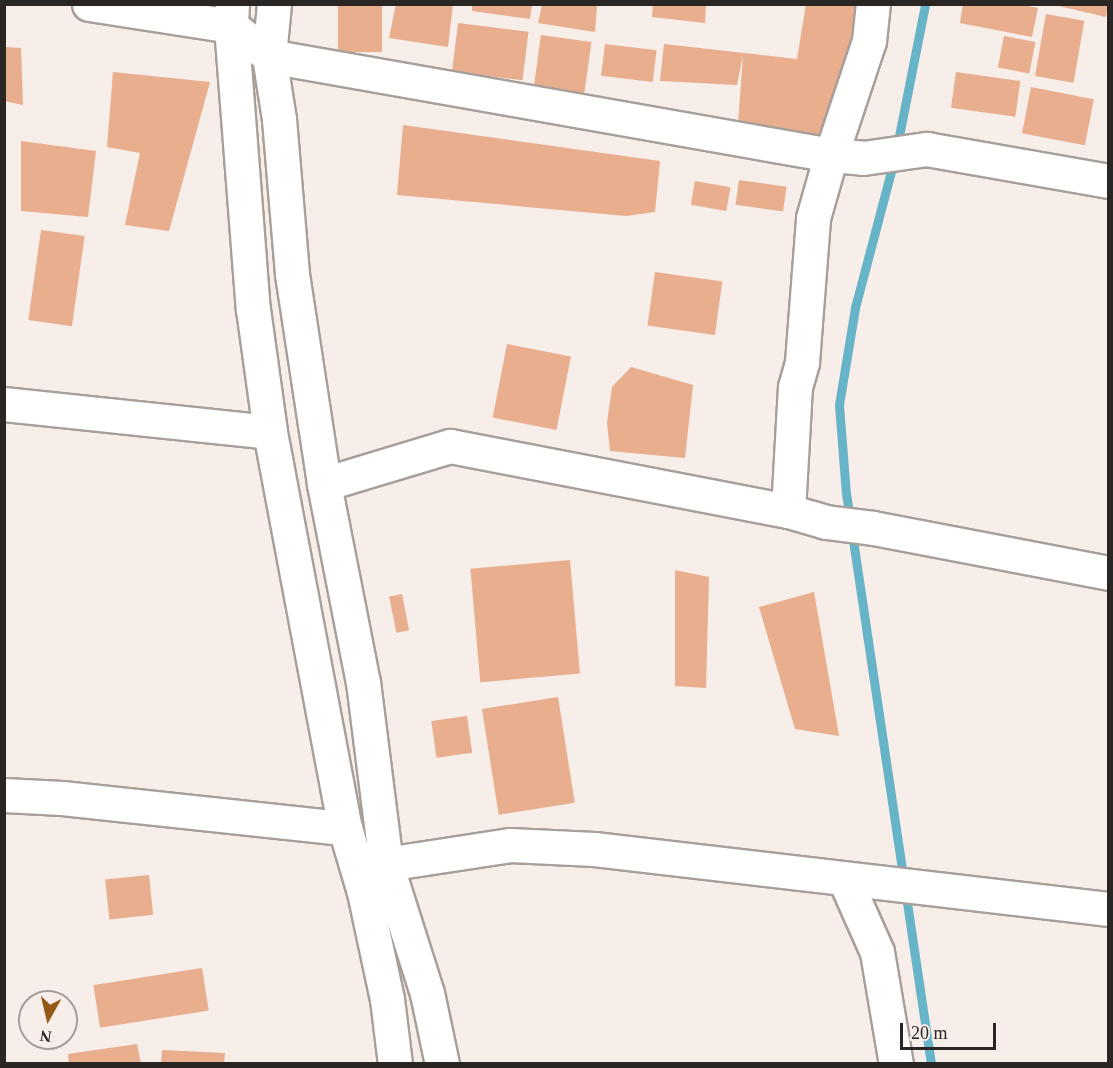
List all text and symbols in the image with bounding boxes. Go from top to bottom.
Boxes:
north arrow [18,990,78,1050]
scale bar [903,1011,999,1049]
text: 20 m [911,1023,948,1043]
text: N [39,1027,53,1046]

